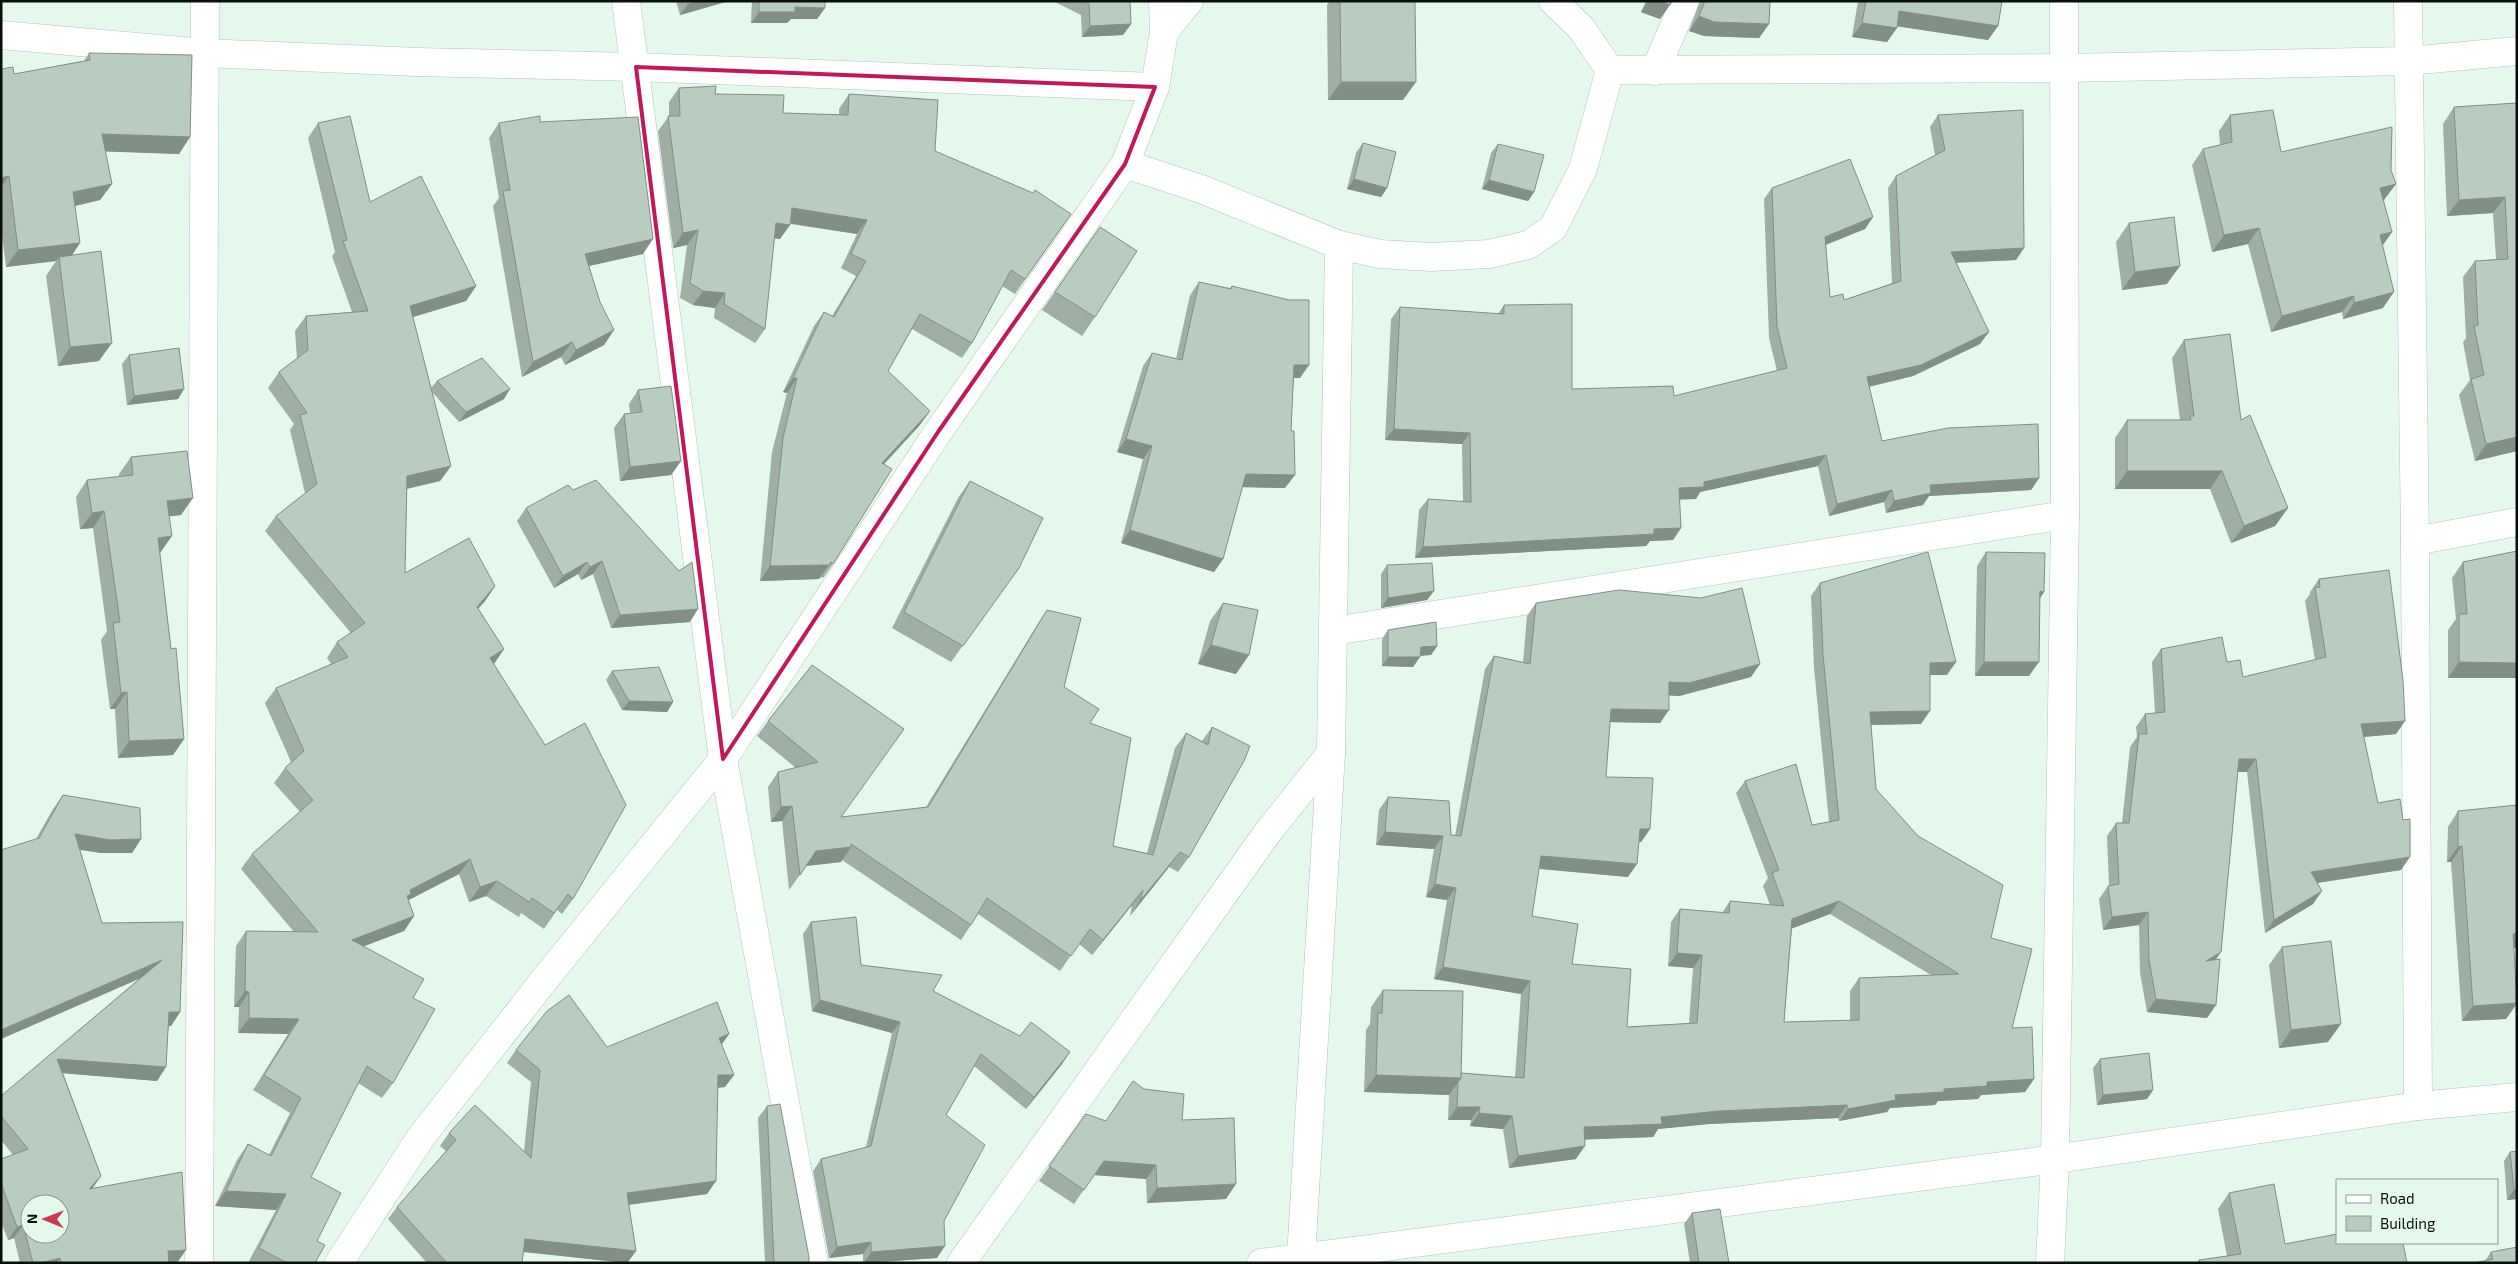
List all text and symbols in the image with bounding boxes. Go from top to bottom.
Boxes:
legend [2336,1179,2498,1244]
text: Road [2380,1189,2415,1207]
north arrow [20,1194,70,1244]
text: N [23,1214,40,1224]
text: Building [2380,1214,2436,1232]

